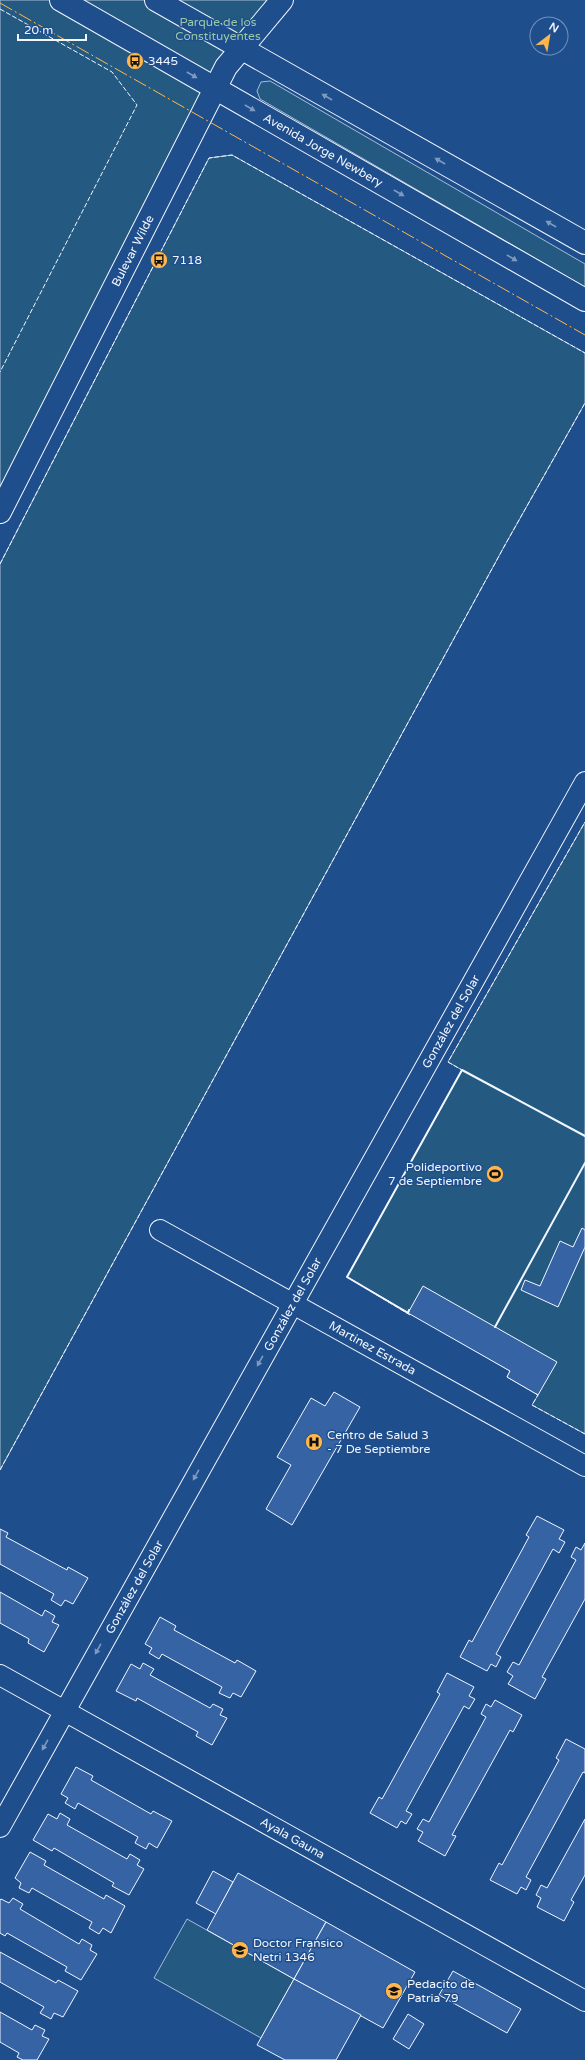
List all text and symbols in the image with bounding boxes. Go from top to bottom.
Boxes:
park label: Parque de los Constituyentes [175,15,261,43]
scale bar [18,16,86,42]
north arrow [529,16,569,56]
text: N [547,20,561,36]
text: 20 m [24,23,53,37]
bus stop icon: 3445 [125,51,145,71]
place label: 3445 [148,54,178,68]
one-way arrow [186,71,198,78]
one-way arrow [321,93,333,100]
one-way arrow [244,104,256,111]
street label: Avenida Jorge Newbery [261,110,386,190]
one-way arrow [434,157,446,164]
one-way arrow [393,190,405,197]
street label: Bulevar Wilde [109,212,157,289]
one-way arrow [545,220,557,227]
bus stop icon: 7118 [149,250,169,270]
place label: 7118 [172,253,202,267]
one-way arrow [506,254,518,261]
street label: González del Solar [419,972,483,1071]
place label: Polideportivo 7 de Septiembre [388,1160,482,1188]
sports icon: Polideportivo 7 de Septiembre [485,1164,505,1184]
street label: González del Solar [261,1255,325,1354]
street label: Martinez Estrada [326,1318,418,1378]
one-way arrow [256,1355,263,1367]
place label: Centro de Salud 3 - 7 De Septiembre [327,1428,430,1456]
hospital icon: Centro de Salud 3 - 7 De Septiembre [304,1432,324,1452]
one-way arrow [193,1469,199,1481]
street label: González del Solar [103,1538,166,1636]
one-way arrow [95,1643,101,1655]
one-way arrow [41,1739,48,1750]
street label: Ayala Gauna [258,1815,327,1862]
place label: Doctor Fransico Netri 1346 [253,1936,343,1964]
school or university icon: Doctor Fransico Netri 1346 [230,1940,250,1960]
place label: Pedacito de Patria 79 [407,1977,475,2005]
school or university icon: Pedacito de Patria 79 [384,1981,404,2001]

